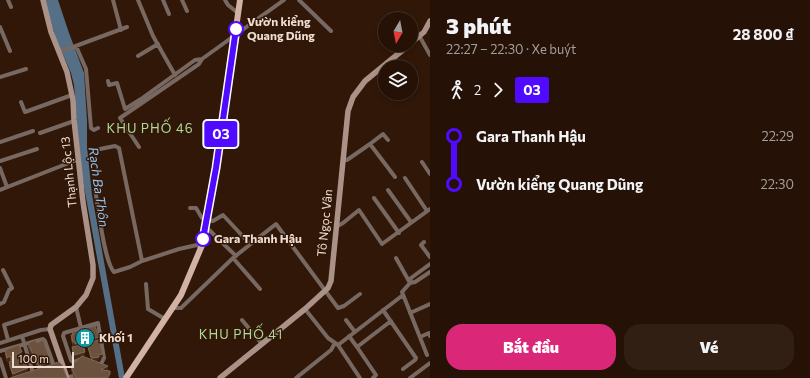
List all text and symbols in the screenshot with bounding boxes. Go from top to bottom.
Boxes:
north arrow [378,12,418,52]
map controls [378,12,418,100]
text: 3 phút [446,12,511,39]
place label: Vườn kiểng Quang Dũng [247,14,315,42]
marker: Vườn kiểng Quang Dũng [228,21,244,37]
text: 28 800 ₫ [733,25,794,43]
text: 22:27 – 22:30 · Xe buýt [446,41,576,57]
button: layers [378,60,418,100]
icon: walk [446,79,468,101]
icon: forward [487,79,509,101]
text: 03 [523,81,541,98]
text: 2 [474,82,481,98]
district label: KHU PHỐ 46 [106,117,194,136]
line badge: 03 [203,121,239,147]
text: 03 [212,125,230,142]
text: Gara Thanh Hậu [476,127,586,145]
text: 22:29 [761,128,794,144]
street label: Thạnh Lộc 13 [57,136,79,208]
water label: Rạch Ba Thôn [85,146,113,228]
text: Vườn kiểng Quang Dũng [476,175,643,193]
text: 22:30 [761,176,794,192]
street label: Tô Ngọc Vân [314,188,335,257]
marker: Gara Thanh Hậu [195,231,211,247]
place label: Gara Thanh Hậu [214,231,302,246]
district label: KHU PHỐ 41 [199,323,283,342]
button: Bắt đầu [446,324,616,370]
button: Vé [624,324,794,370]
building icon: Khối 1 [74,327,96,349]
place label: Khối 1 [99,330,133,344]
scale bar [12,350,74,369]
text: 100 m [18,352,49,365]

